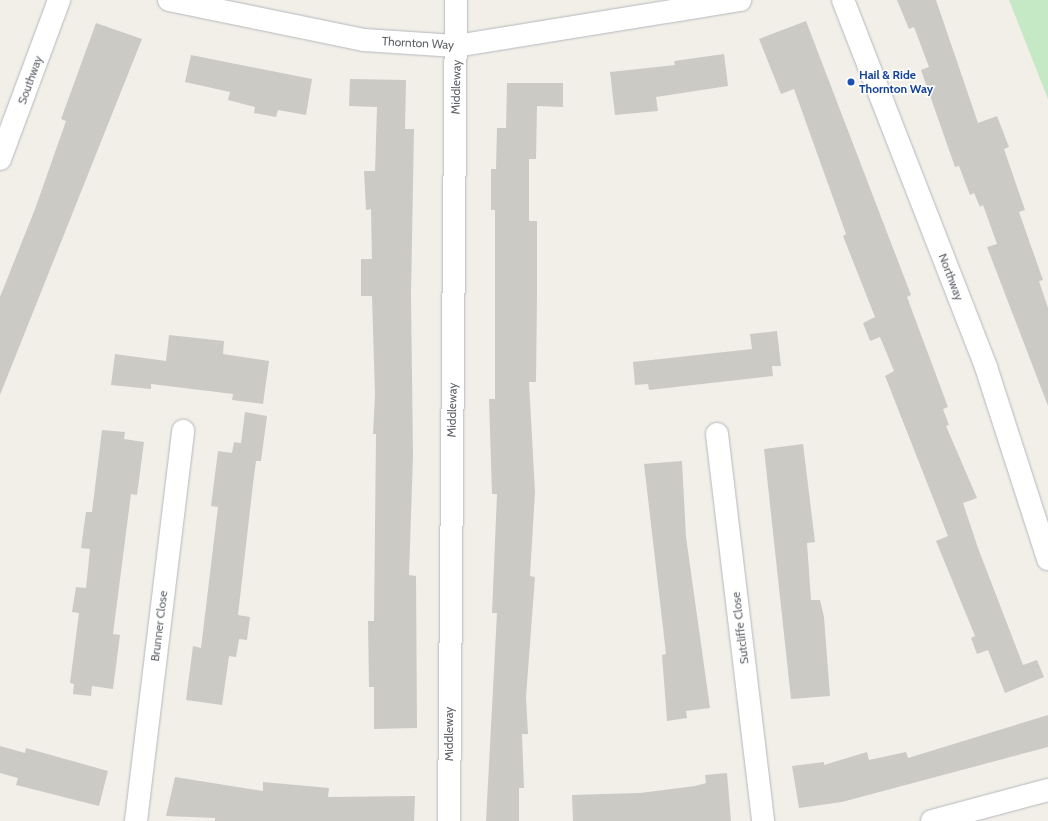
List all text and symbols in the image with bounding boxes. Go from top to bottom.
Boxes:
street label: Thornton Way [382,34,454,52]
street label: Southway [15,54,45,106]
street label: Middleway [448,60,464,114]
place label: Hail & Ride Thornton Way [859,68,933,96]
marker: Hail & Ride Thornton Way [846,77,856,87]
street label: Northway [935,251,967,303]
street label: Middleway [444,383,460,437]
street label: Brunner Close [148,590,170,662]
street label: Sutcliffe Close [728,591,752,665]
street label: Middleway [442,707,456,761]

